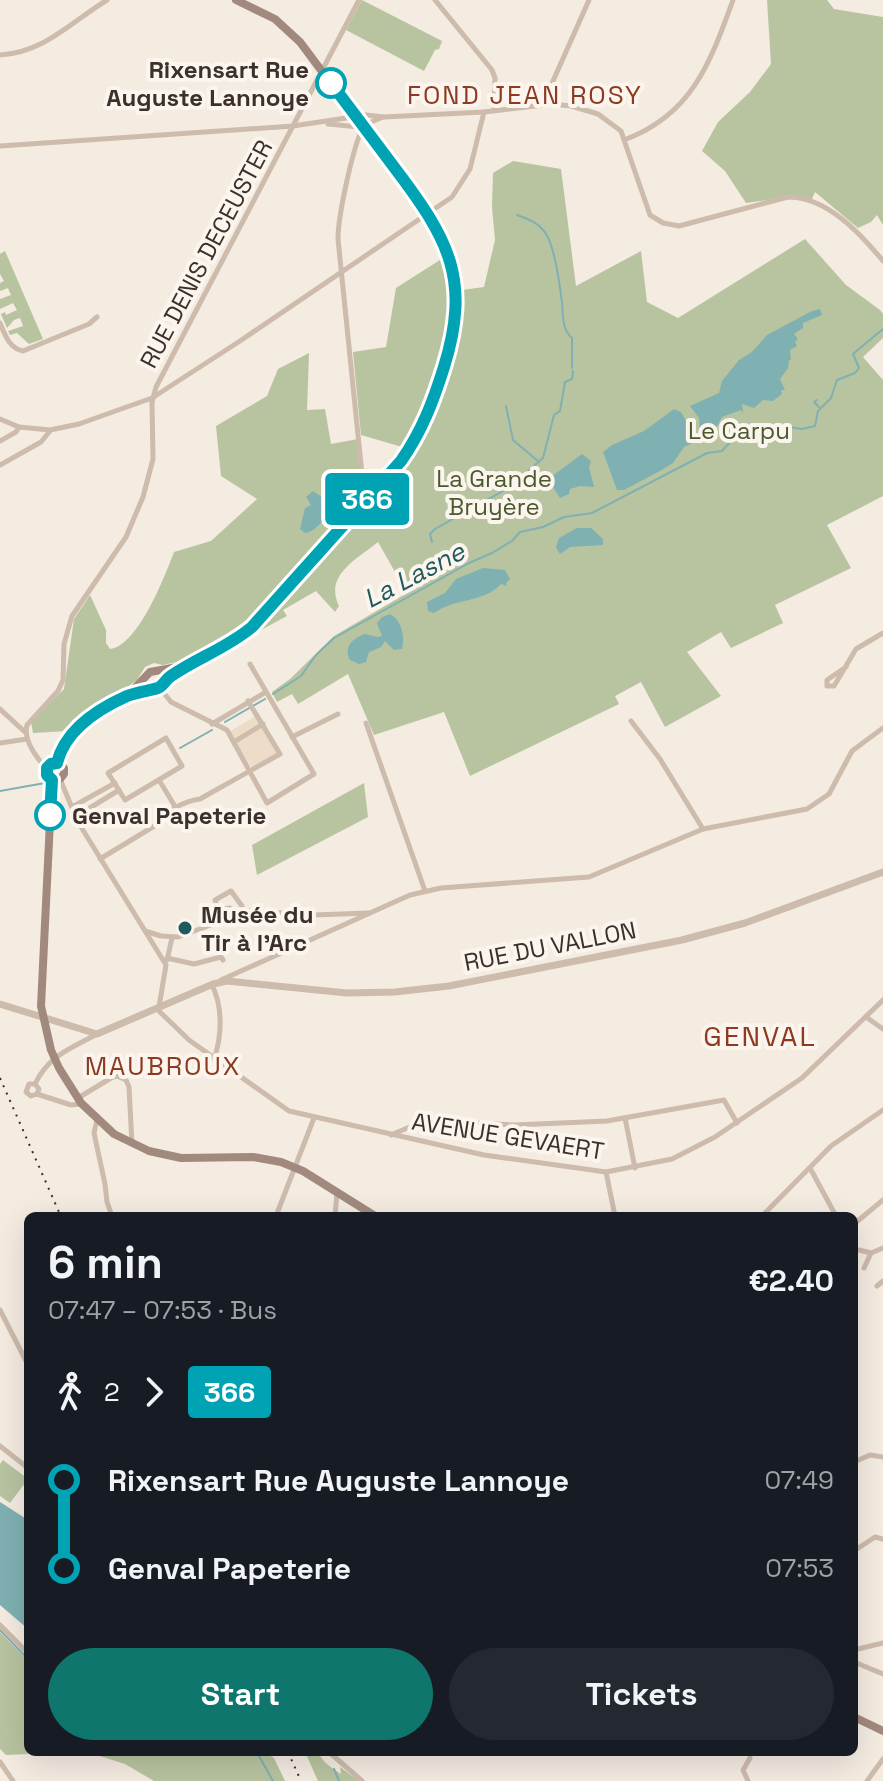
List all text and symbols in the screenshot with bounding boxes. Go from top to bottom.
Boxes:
place label: Rixensart Rue Auguste Lannoye [106,54,309,113]
marker: Rixensart Rue Auguste Lannoye [316,68,346,98]
district label: FOND JEAN ROSY [407,78,643,112]
street label: RUE DENIS DECEUSTER [133,135,279,373]
park label: Le Carpu [688,415,790,446]
park label: La Grande Bruyère [436,463,552,522]
line badge: 366 [321,473,413,525]
text: 366 [341,481,393,517]
water label: La Lasne [357,533,472,616]
marker: Genval Papeterie [35,800,65,830]
place label: Genval Papeterie [72,800,266,831]
place label: Musée du Tir à l'Arc [201,899,313,958]
street label: RUE DU VALLON [461,914,639,978]
marker: Musée du Tir à l'Arc [176,919,194,937]
district label: GENVAL [703,1018,817,1054]
district label: MAUBROUX [85,1049,241,1083]
street label: AVENUE GEVAERT [410,1105,606,1167]
text: 6 min [48,1235,163,1291]
text: €2.40 [748,1261,834,1300]
text: 07:47 – 07:53 · Bus [48,1293,277,1327]
icon: walk [48,1370,92,1414]
icon: forward [132,1370,176,1414]
text: 366 [204,1374,255,1410]
text: 2 [104,1375,120,1409]
text: Rixensart Rue Auguste Lannoye [108,1461,569,1500]
text: 07:49 [764,1463,834,1497]
text: Genval Papeterie [108,1549,351,1588]
text: 07:53 [765,1551,834,1585]
button: Start [48,1648,433,1740]
button: Tickets [449,1648,834,1740]

